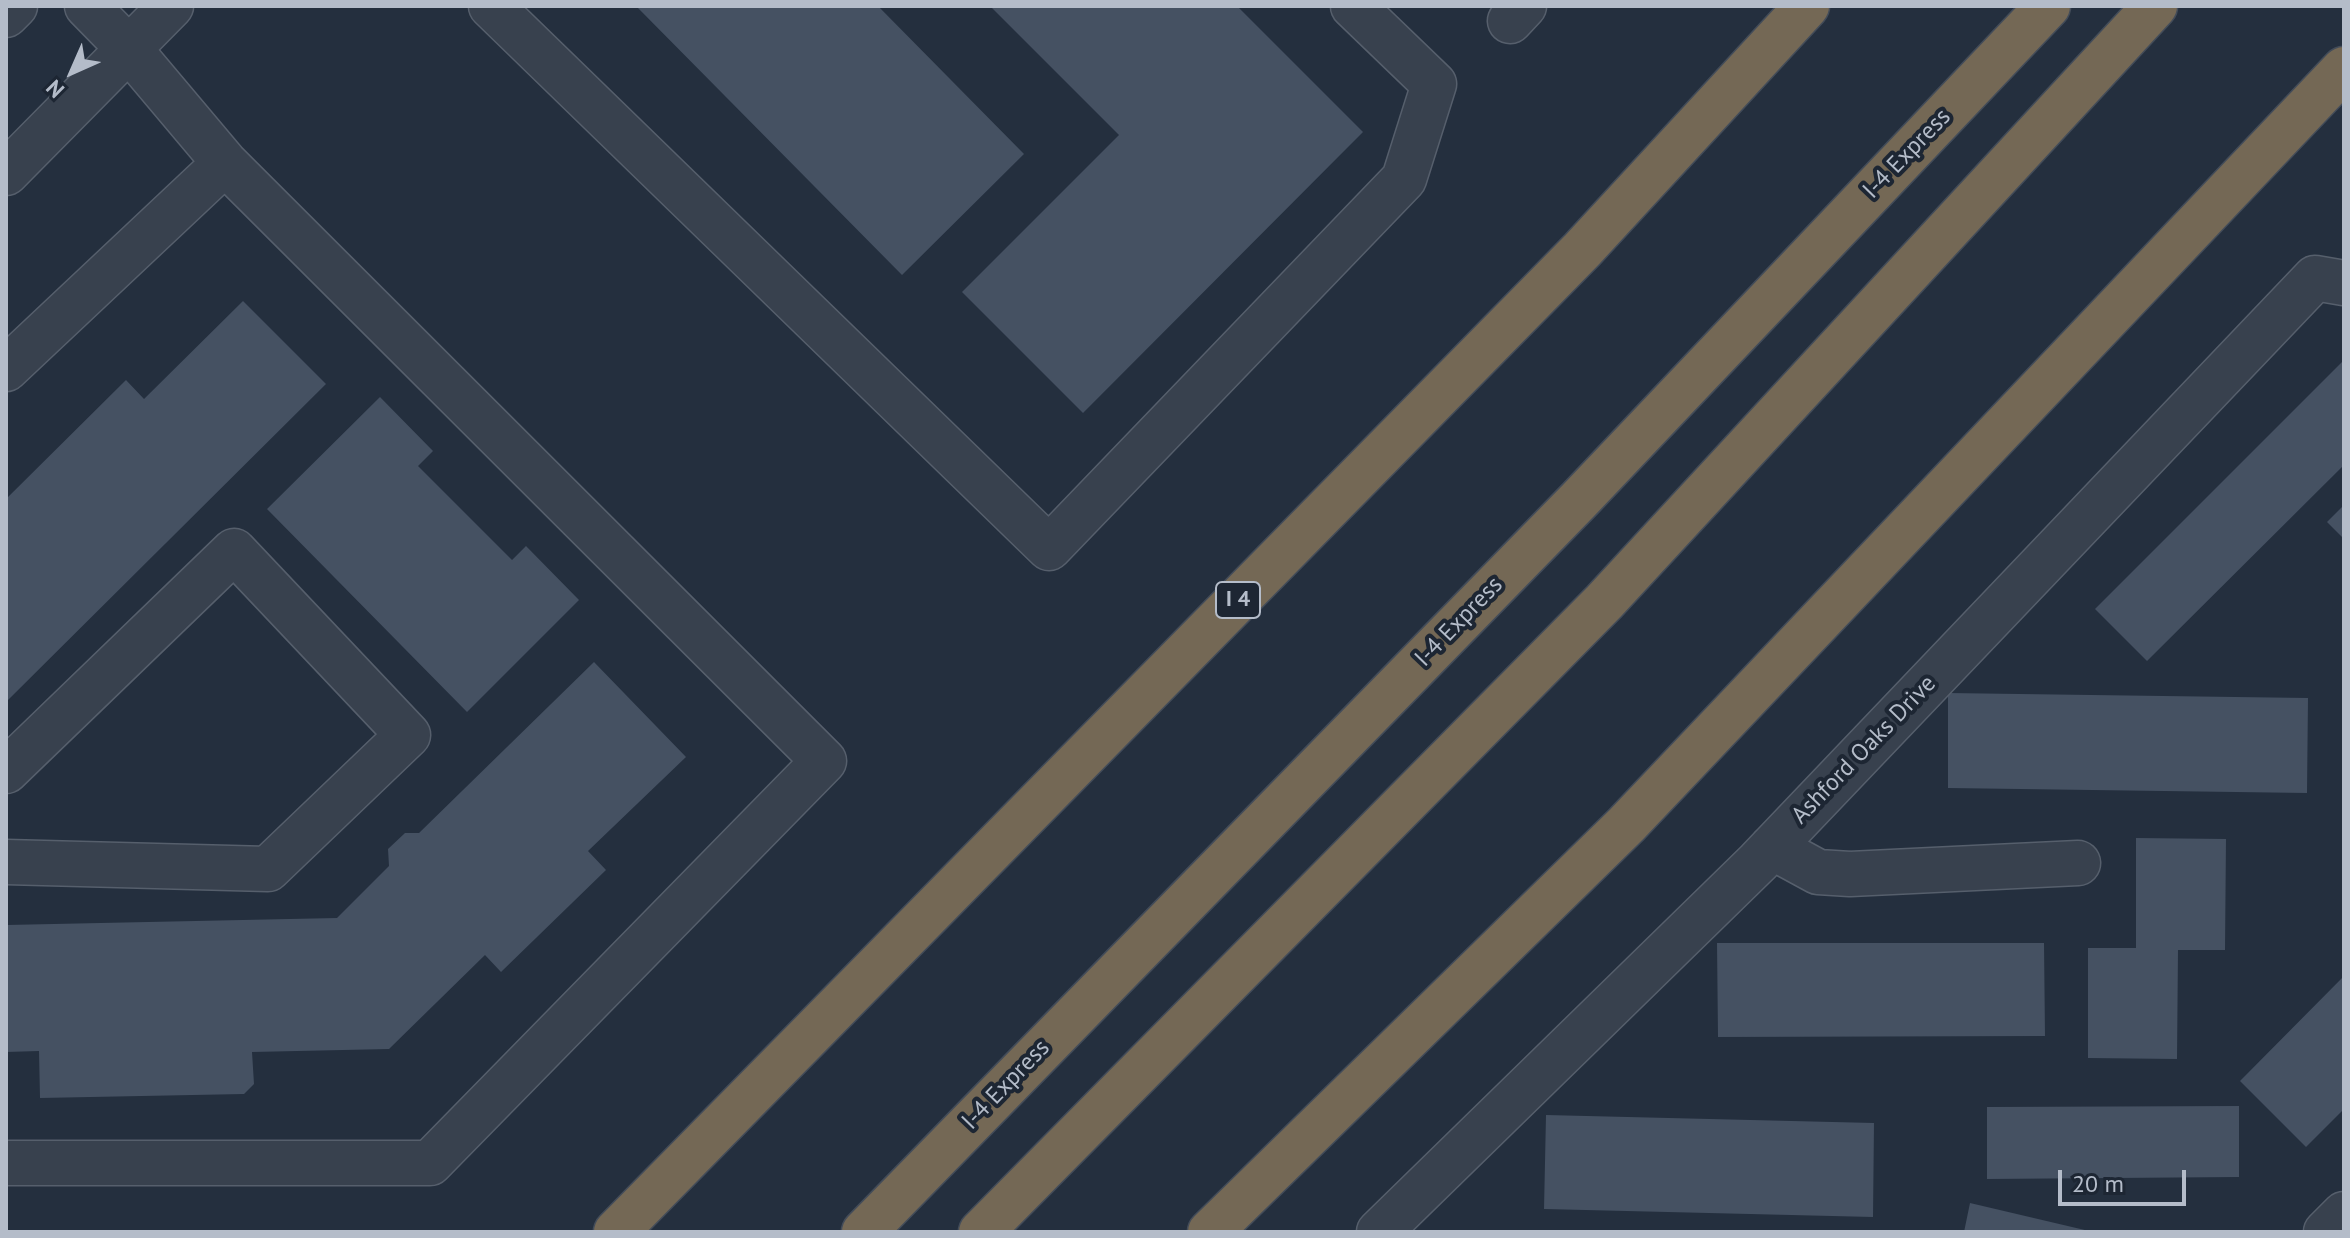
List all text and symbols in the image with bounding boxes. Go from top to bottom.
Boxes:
north arrow [32,32,112,112]
text: N [40,74,70,104]
street label: I-4 Express [1857,103,1957,205]
street label: I-4 Express [1409,571,1509,673]
road number: I 4 [1216,582,1260,618]
street label: Ashford Oaks Drive [1786,670,1942,830]
street label: I-4 Express [956,1034,1056,1136]
scale bar [2062,1154,2190,1204]
text: 20 m [2072,1168,2124,1199]

